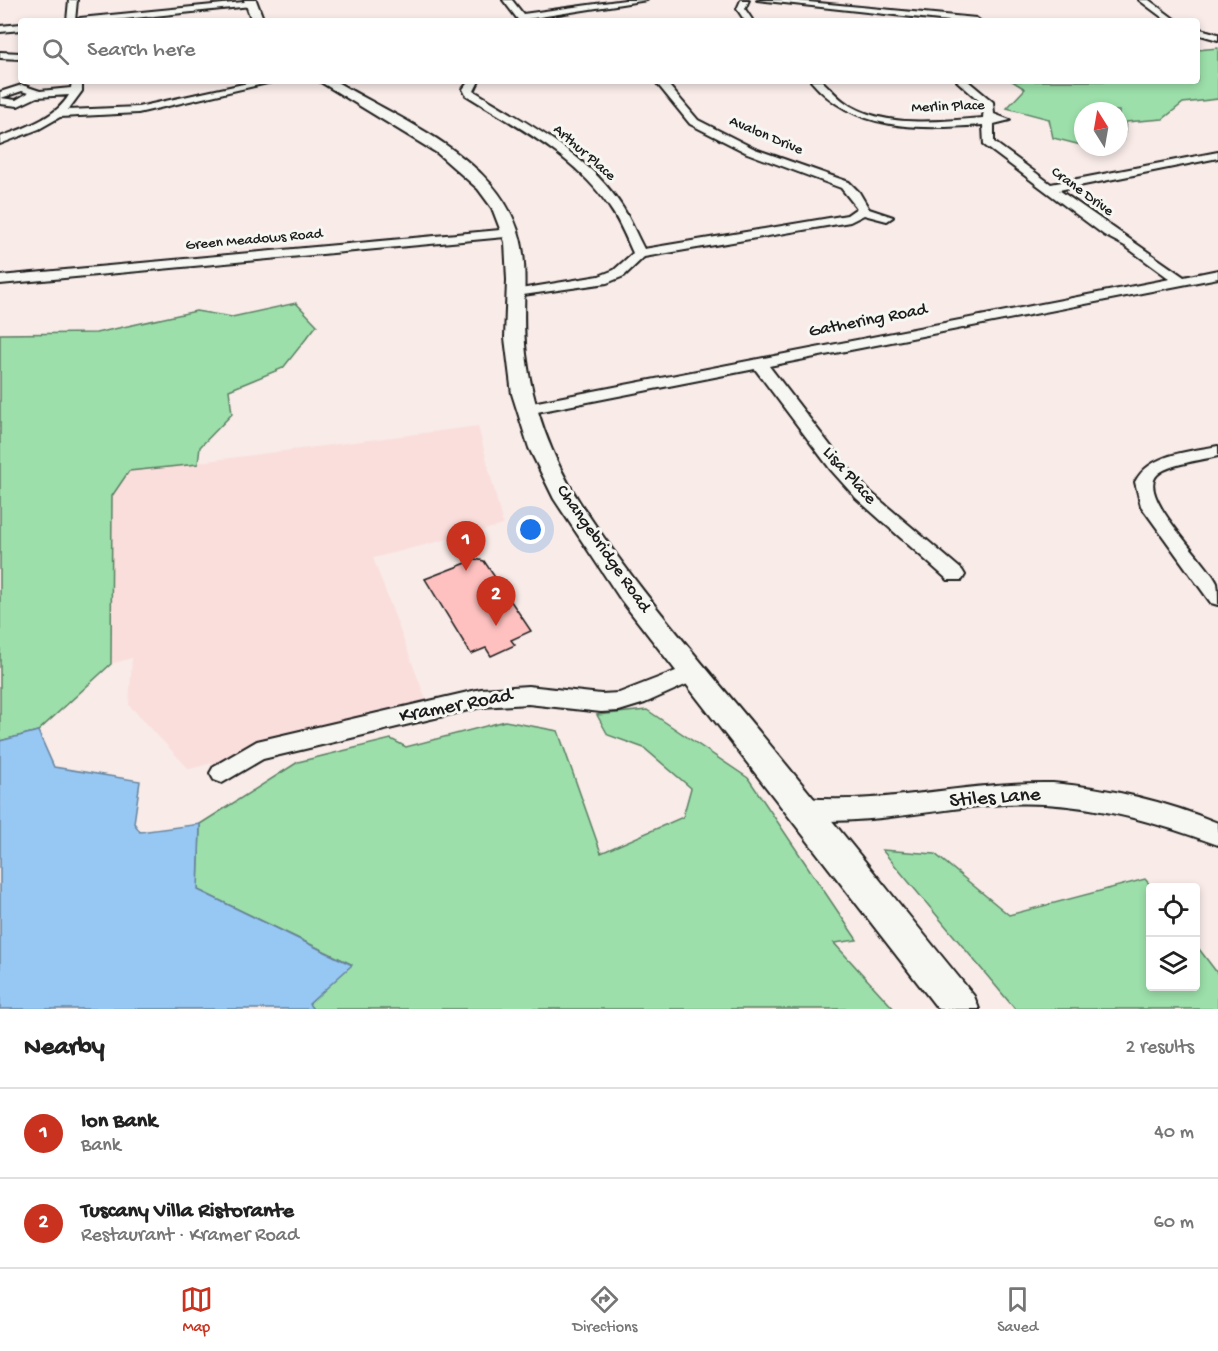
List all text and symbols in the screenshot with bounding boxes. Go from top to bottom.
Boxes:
search box [18,18,1200,84]
icon: search [39,35,72,68]
text: Search here [87,38,195,64]
street label: Merlin Place [911,97,985,117]
north arrow [1074,102,1128,156]
street label: Avalon Drive [726,112,806,160]
street label: Arthur Place [549,121,619,185]
street label: Crane Drive [1047,163,1117,221]
street label: Green Meadows Road [185,225,324,255]
street label: Gathering Road [807,299,930,343]
street label: Lisa Place [818,443,881,510]
street label: Changebridge Road [551,481,656,618]
your location [516,515,545,544]
pin: 1 [446,522,486,571]
pin: 2 [476,576,516,626]
street label: Kramer Road [397,683,516,730]
street label: Stiles Lane [949,783,1043,815]
map controls [1146,883,1200,991]
button: locate [1146,883,1200,937]
button: layers [1146,937,1200,991]
text: Nearby [24,1033,105,1064]
text: 2 results [1125,1037,1194,1060]
text: Ion Bank [81,1109,157,1135]
text: 1 [39,1122,48,1145]
text: 40 m [1154,1122,1194,1145]
text: Bank [81,1135,121,1158]
text: Tuscany Villa Ristorante [81,1199,294,1225]
text: 2 [39,1212,48,1235]
text: 60 m [1154,1212,1194,1235]
text: Restaurant · Kramer Road [81,1225,299,1248]
tab: Map [180,1283,213,1338]
tab: Directions [572,1283,638,1338]
tab: Saved [997,1283,1038,1338]

